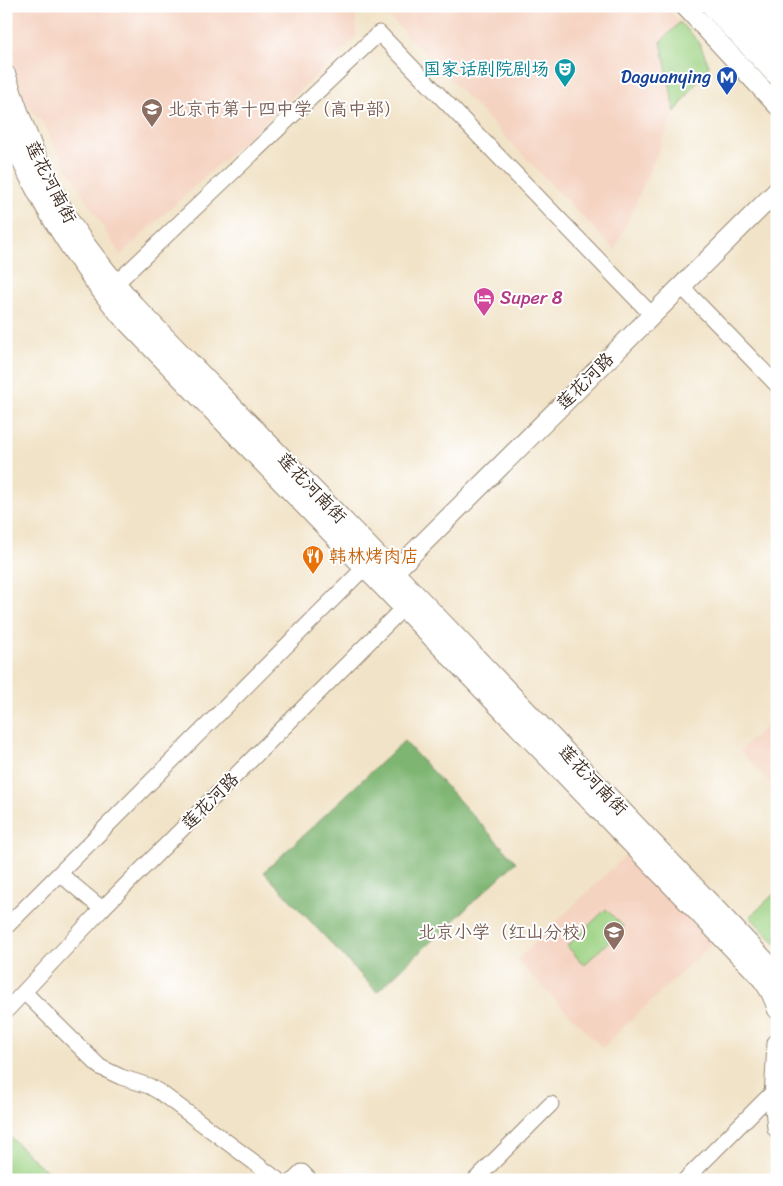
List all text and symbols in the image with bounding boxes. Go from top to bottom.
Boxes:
place label: 国家话剧院剧场 [423,53,549,85]
theatre icon: 国家话剧院剧场 [553,57,577,88]
place label: Daguanying [621,61,711,93]
metro station icon: Daguanying [715,65,739,96]
place label: 北京市第十四中学（高中部） [168,93,402,125]
school or university icon: 北京市第十四中学（高中部） [140,97,164,128]
street label: 莲花河南街 [16,135,86,229]
place label: Super 8 [500,282,563,314]
hotel icon: Super 8 [472,286,496,317]
street label: 莲花河路 [548,344,622,418]
street label: 莲花河南街 [269,445,355,531]
place label: 韩林烤肉店 [329,540,419,572]
restaurant icon: 韩林烤肉店 [301,544,325,575]
street label: 莲花河南街 [550,737,636,823]
street label: 莲花河路 [173,764,247,838]
place label: 北京小学（红山分校） [418,916,598,948]
school or university icon: 北京小学（红山分校） [602,920,626,951]

